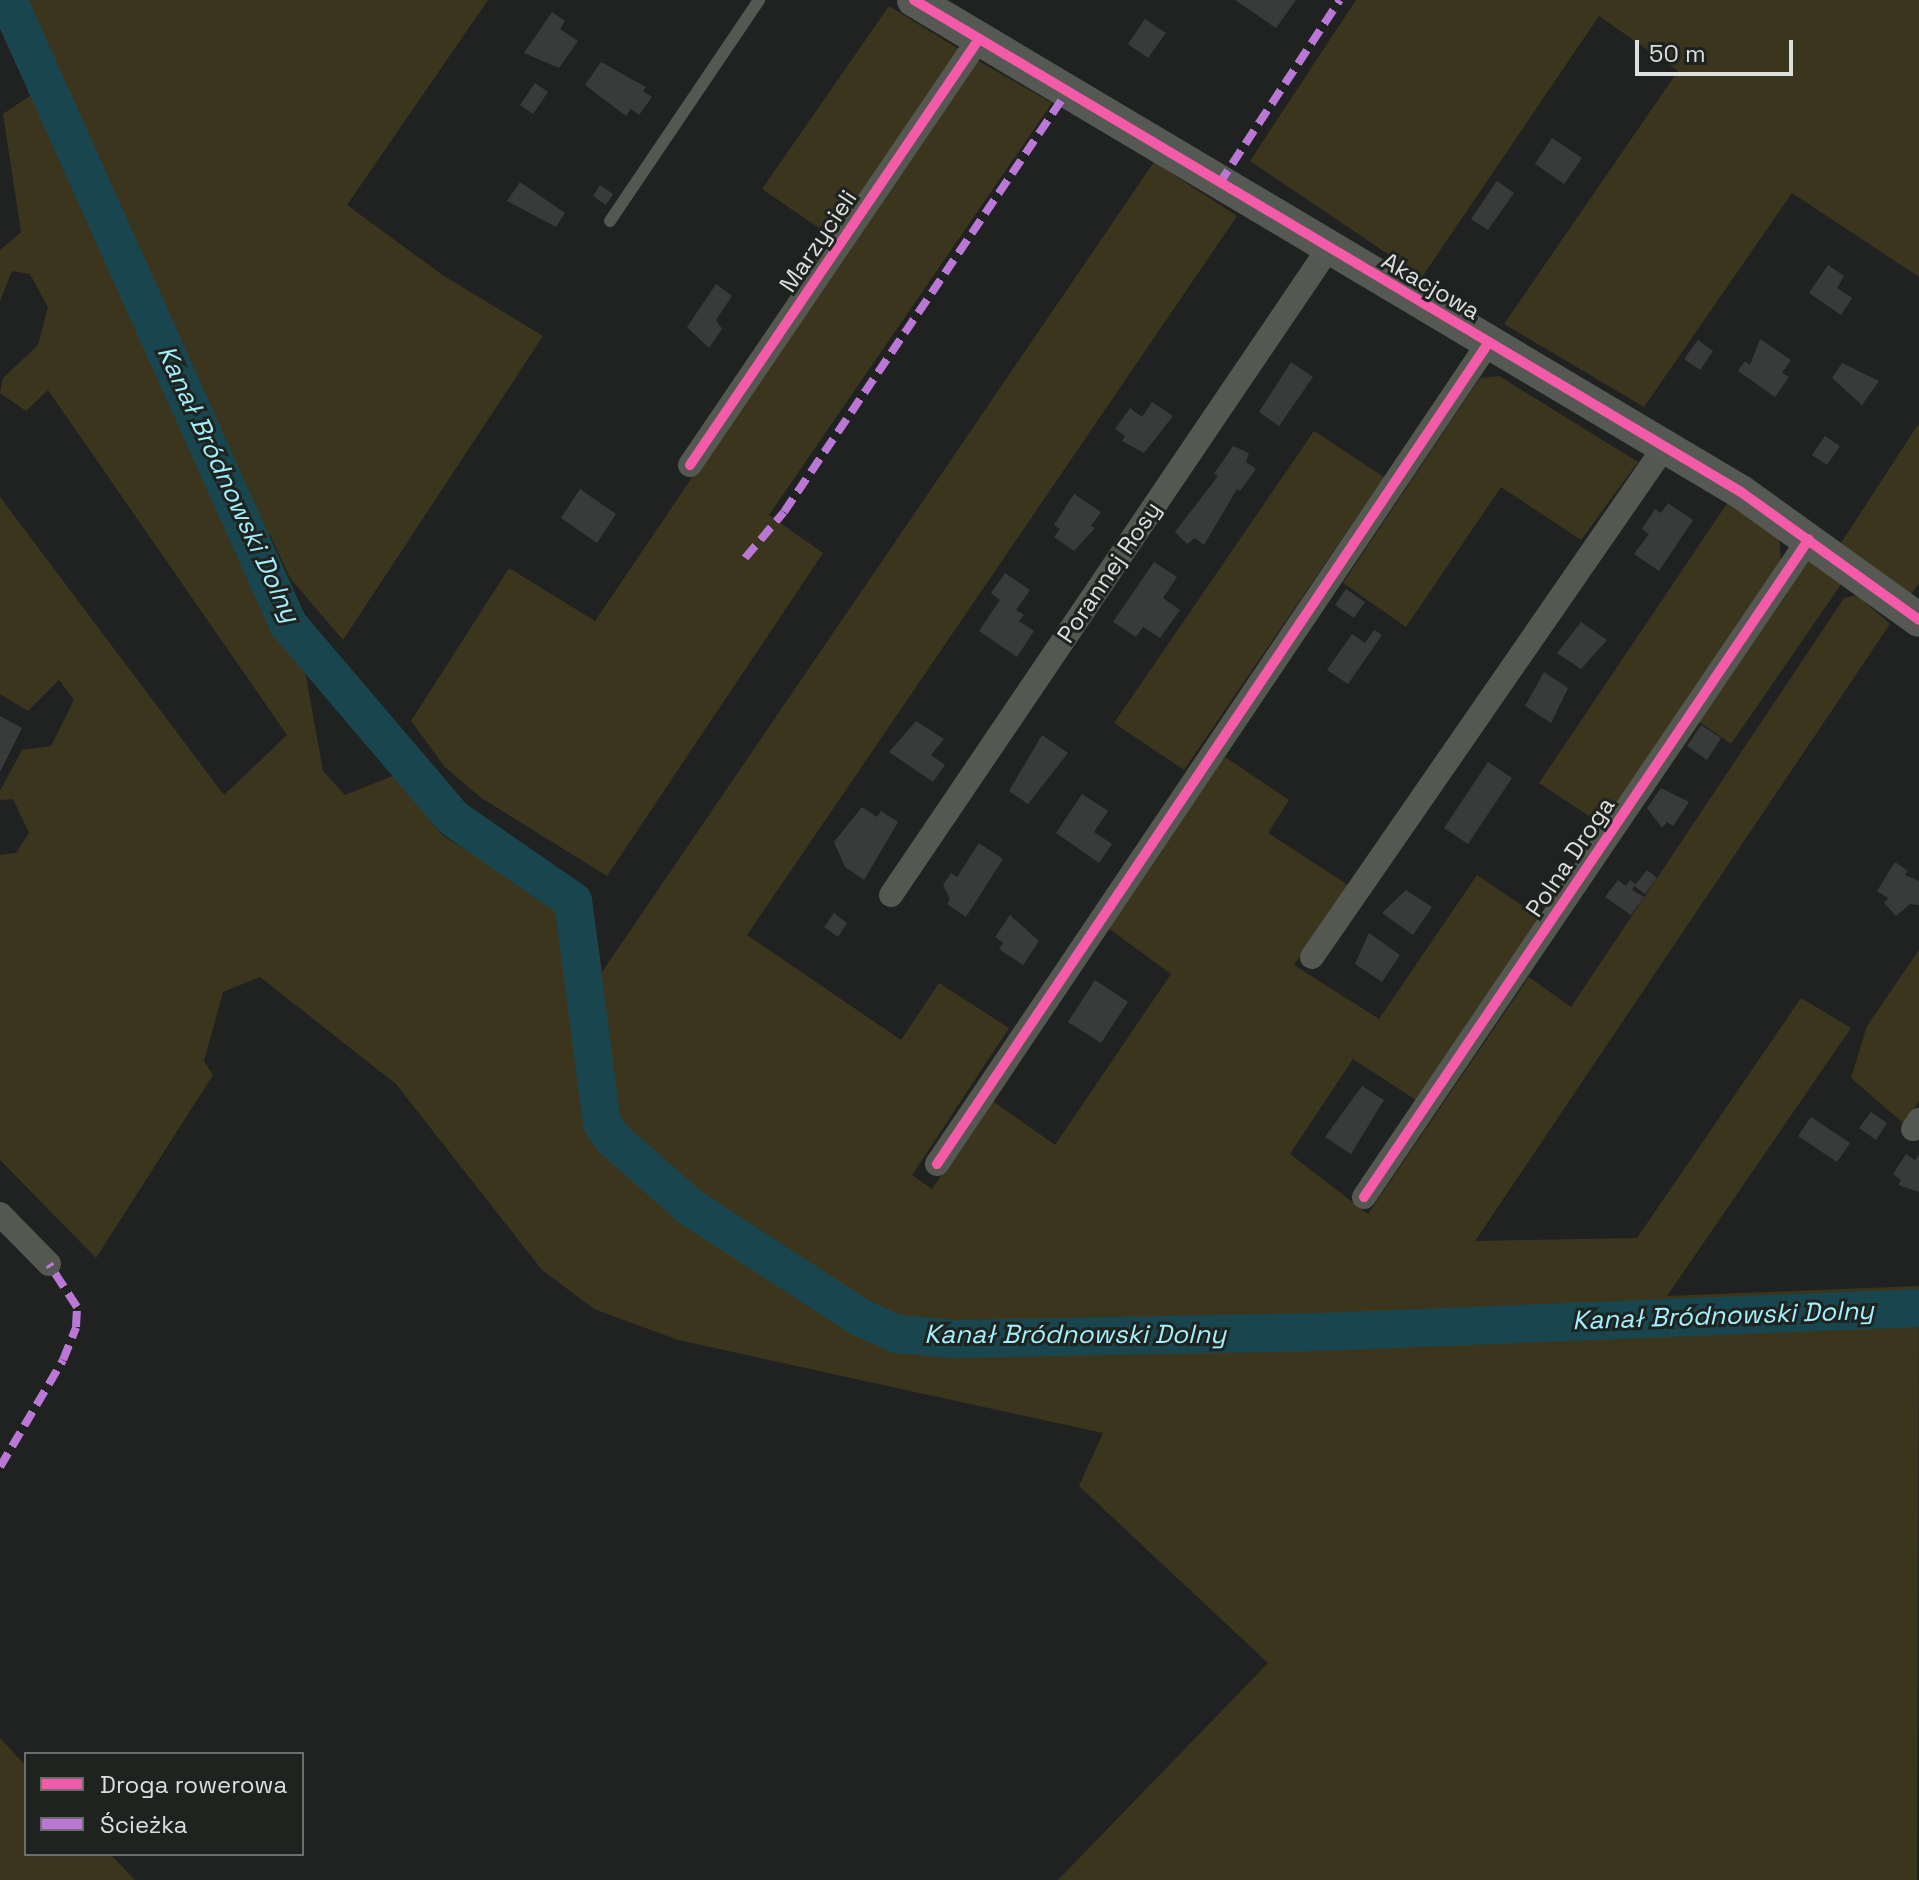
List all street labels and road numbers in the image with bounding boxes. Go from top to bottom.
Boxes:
street label: Marzycieli [773,184,863,298]
street label: Akacjowa [1377,246,1485,326]
street label: Porannej Rosy [1051,496,1167,648]
street label: Polna Droga [1519,792,1621,922]

